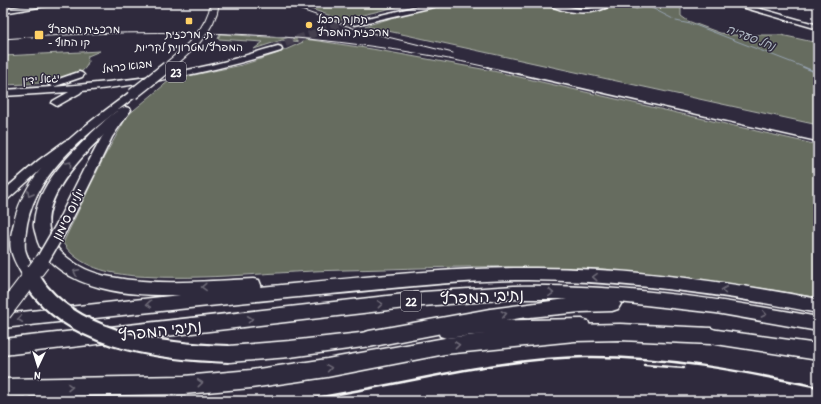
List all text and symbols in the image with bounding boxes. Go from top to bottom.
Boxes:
place label: תחנת רכבל מרכזית המפרץ [317,12,389,39]
marker: ת. מרכזית המפרץ/מטרונית לקריות [184,16,194,26]
marker: תחנת רכבל מרכזית המפרץ [304,20,314,30]
water label: נחל סעדיה [724,20,779,55]
place label: מרכזית המפרץ - קו החוף [48,22,120,49]
place label: ת. מרכזית המפרץ/מטרונית לקריות [134,27,243,54]
marker: מרכזית המפרץ - קו החוף [33,29,45,41]
street label: מבוא כרמל [101,56,153,76]
road number: 23 [166,62,186,82]
street label: יגאל ידין [22,71,60,87]
one-way arrow [65,162,72,169]
street label: יוליוס סימון [47,185,89,243]
one-way arrow [28,190,35,198]
one-way arrow [73,269,81,277]
one-way arrow [592,272,598,281]
one-way arrow [201,282,207,291]
street label: נתיבי המפרץ [440,283,524,309]
one-way arrow [721,286,728,295]
one-way arrow [548,288,554,297]
road number: 22 [401,291,421,311]
one-way arrow [146,300,152,309]
one-way arrow [376,300,383,309]
one-way arrow [761,309,767,318]
one-way arrow [501,310,507,318]
one-way arrow [17,314,23,323]
street label: נתיבי המפרץ [117,314,203,346]
one-way arrow [247,315,253,324]
one-way arrow [454,341,460,350]
north arrow [18,346,58,386]
one-way arrow [326,364,332,372]
text: N [34,369,41,383]
one-way arrow [197,379,203,388]
one-way arrow [67,383,73,391]

